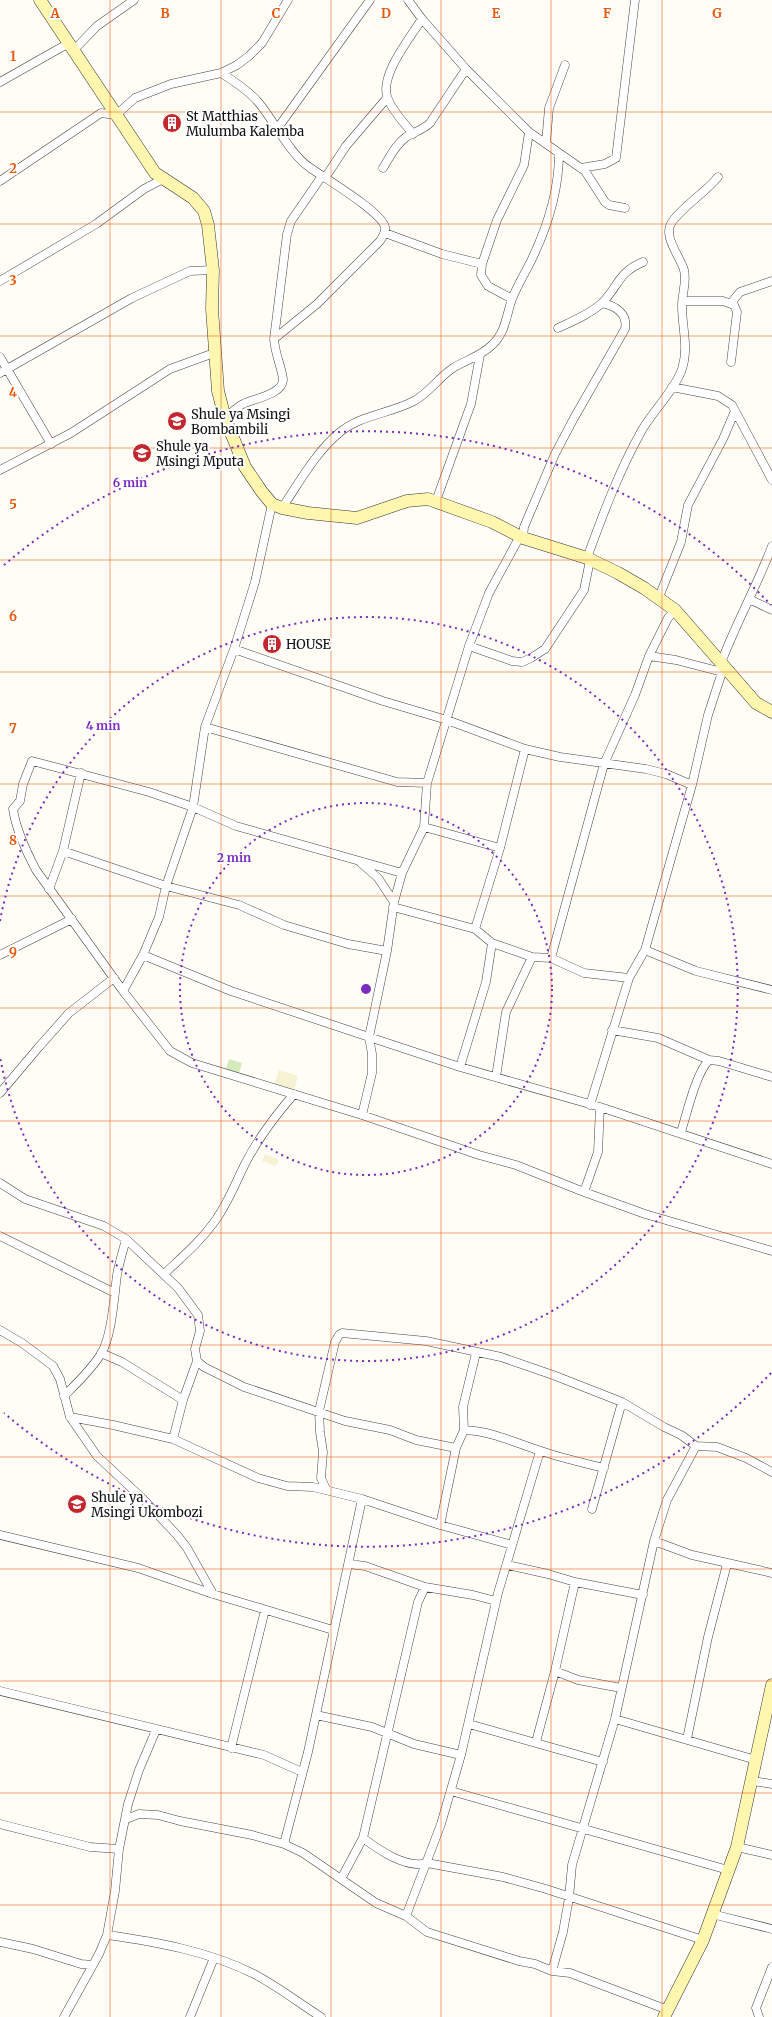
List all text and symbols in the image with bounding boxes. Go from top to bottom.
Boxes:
text: A [49,5,60,22]
text: B [160,5,170,22]
text: C [272,5,281,22]
text: D [381,5,391,22]
text: E [492,5,501,22]
text: F [603,5,611,22]
text: G [712,5,722,22]
text: 1 [10,48,16,65]
place label: St Matthias Mulumba Kalemba [186,108,304,140]
building icon: St Matthias Mulumba Kalemba [161,112,183,134]
text: 2 [9,160,17,177]
text: 3 [9,272,17,289]
text: 4 [9,384,18,401]
place label: Shule ya Msingi Bombambili [191,406,290,438]
school or university icon: Shule ya Msingi Bombambili [166,410,188,432]
place label: Shule ya Msingi Mputa [156,438,244,470]
school or university icon: Shule ya Msingi Mputa [131,442,153,464]
text: 6 min [113,475,147,490]
text: 5 [9,496,17,513]
text: 6 [9,608,17,625]
building icon: HOUSE [261,633,283,655]
place label: HOUSE [286,636,332,653]
text: 4 min [86,718,120,733]
text: 7 [9,720,17,737]
text: 8 [9,832,17,849]
text: 2 min [217,850,251,865]
text: 9 [9,944,17,961]
centre of rings [359,982,373,996]
place label: Shule ya Msingi Ukombozi [91,1489,203,1521]
school or university icon: Shule ya Msingi Ukombozi [66,1493,88,1515]

